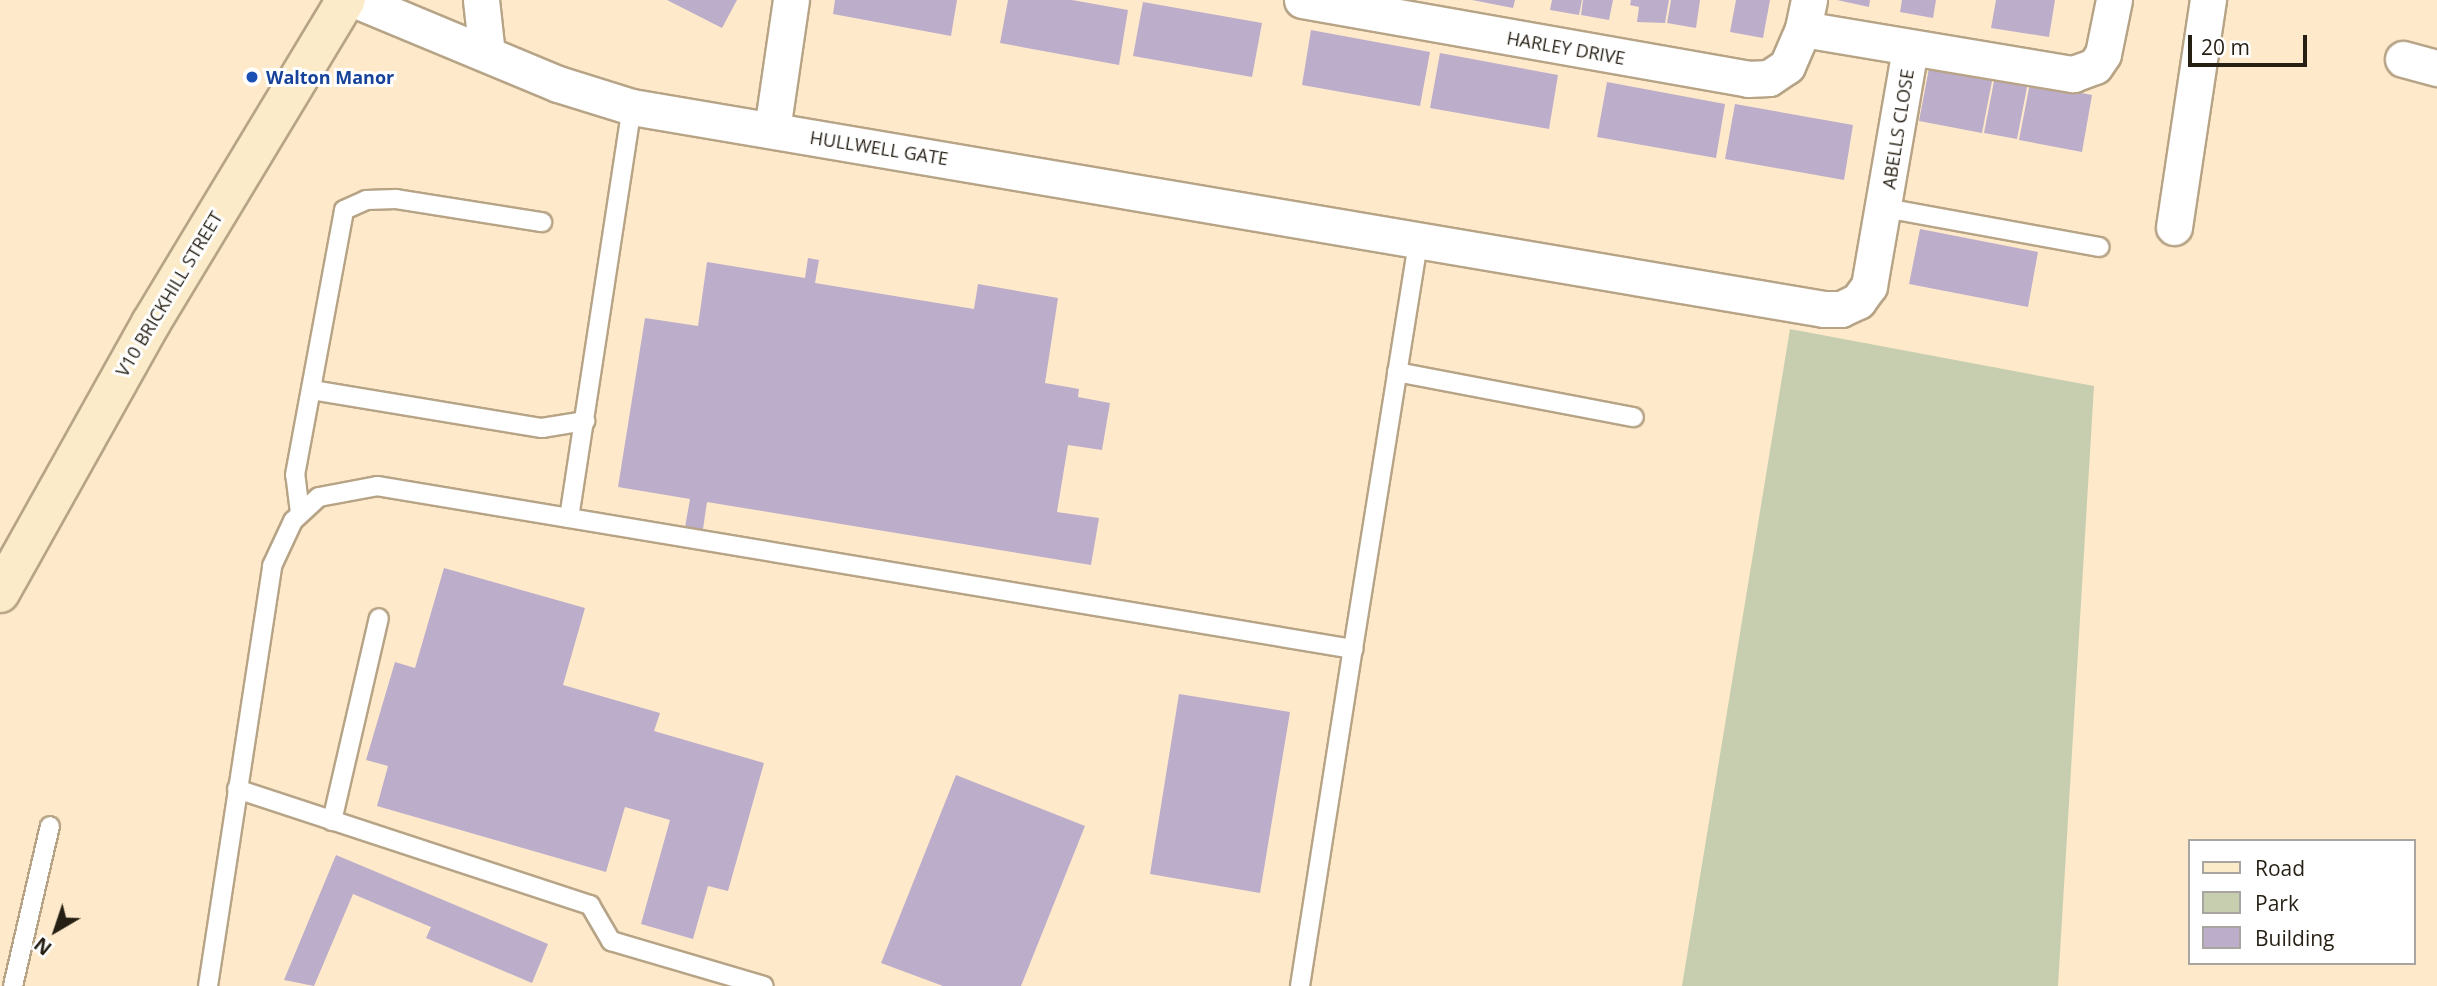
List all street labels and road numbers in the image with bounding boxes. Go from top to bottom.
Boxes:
street label: HARLEY DRIVE [1505,27,1627,69]
street label: ABELLS CLOSE [1878,68,1918,190]
street label: HULLWELL GATE [808,126,950,170]
street label: V10 BRICKHILL STREET [111,208,227,380]

